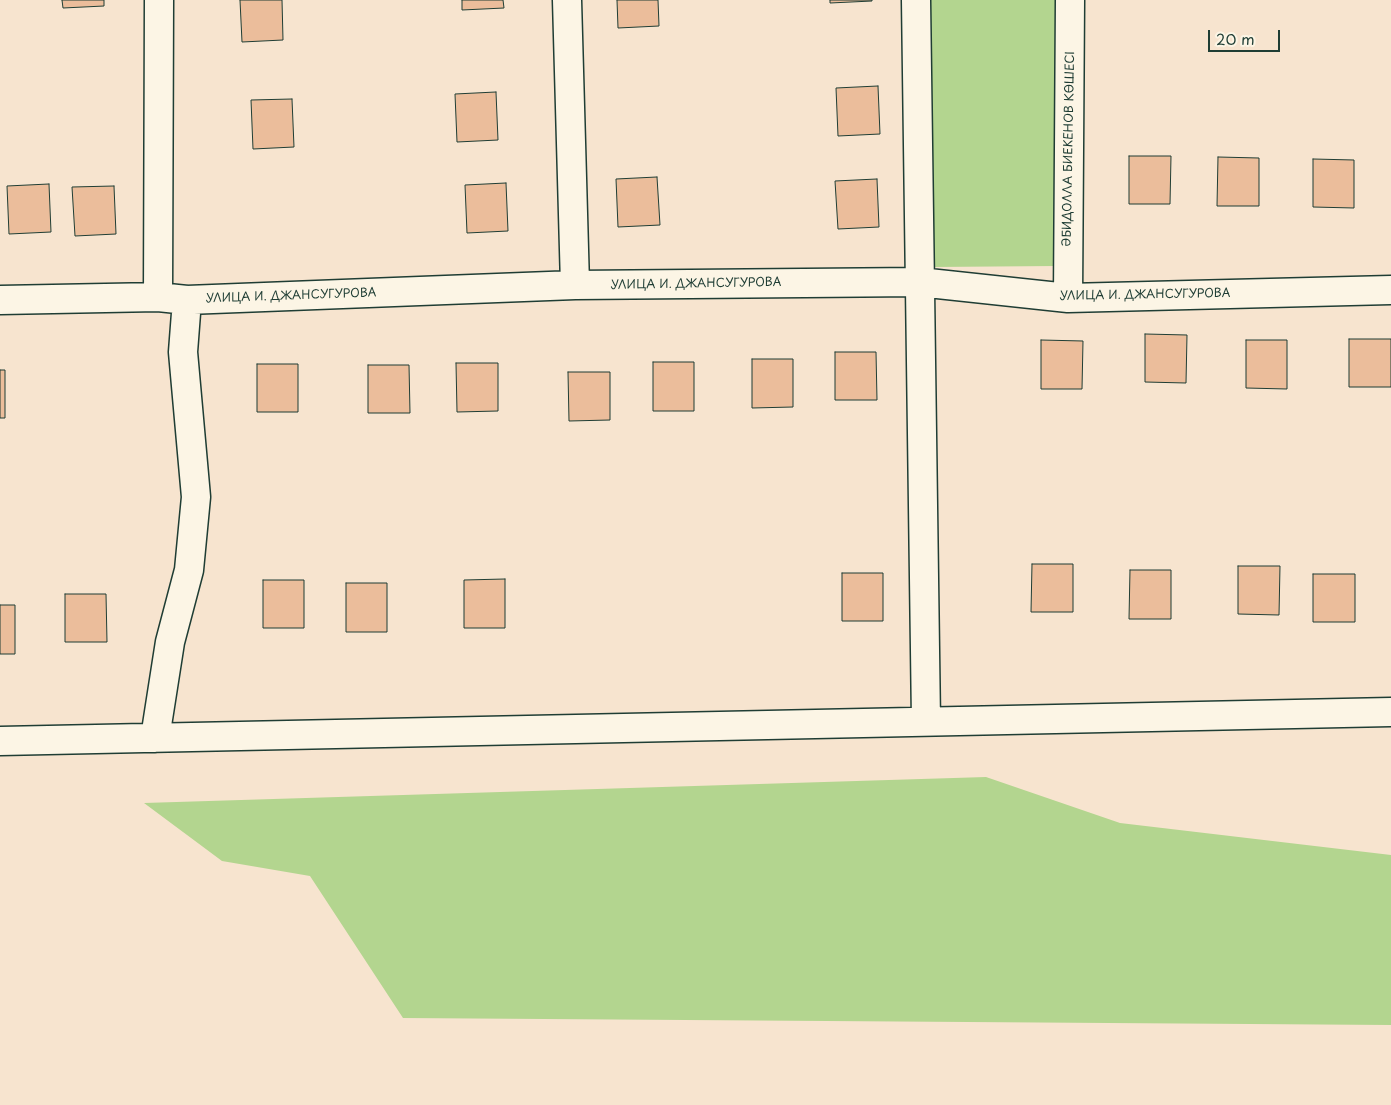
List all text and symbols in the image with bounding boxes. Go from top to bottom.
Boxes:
scale bar [1211,20,1284,52]
text: 20 m [1216,27,1255,50]
street label: ӘБИДОЛЛА БИЕКЕНОВ КӨШЕСІ [1060,51,1078,247]
street label: УЛИЦА И. ДЖАНСУГУРОВА [611,275,781,293]
street label: УЛИЦА И. ДЖАНСУГУРОВА [206,286,376,306]
street label: УЛИЦА И. ДЖАНСУГУРОВА [1060,286,1230,304]

